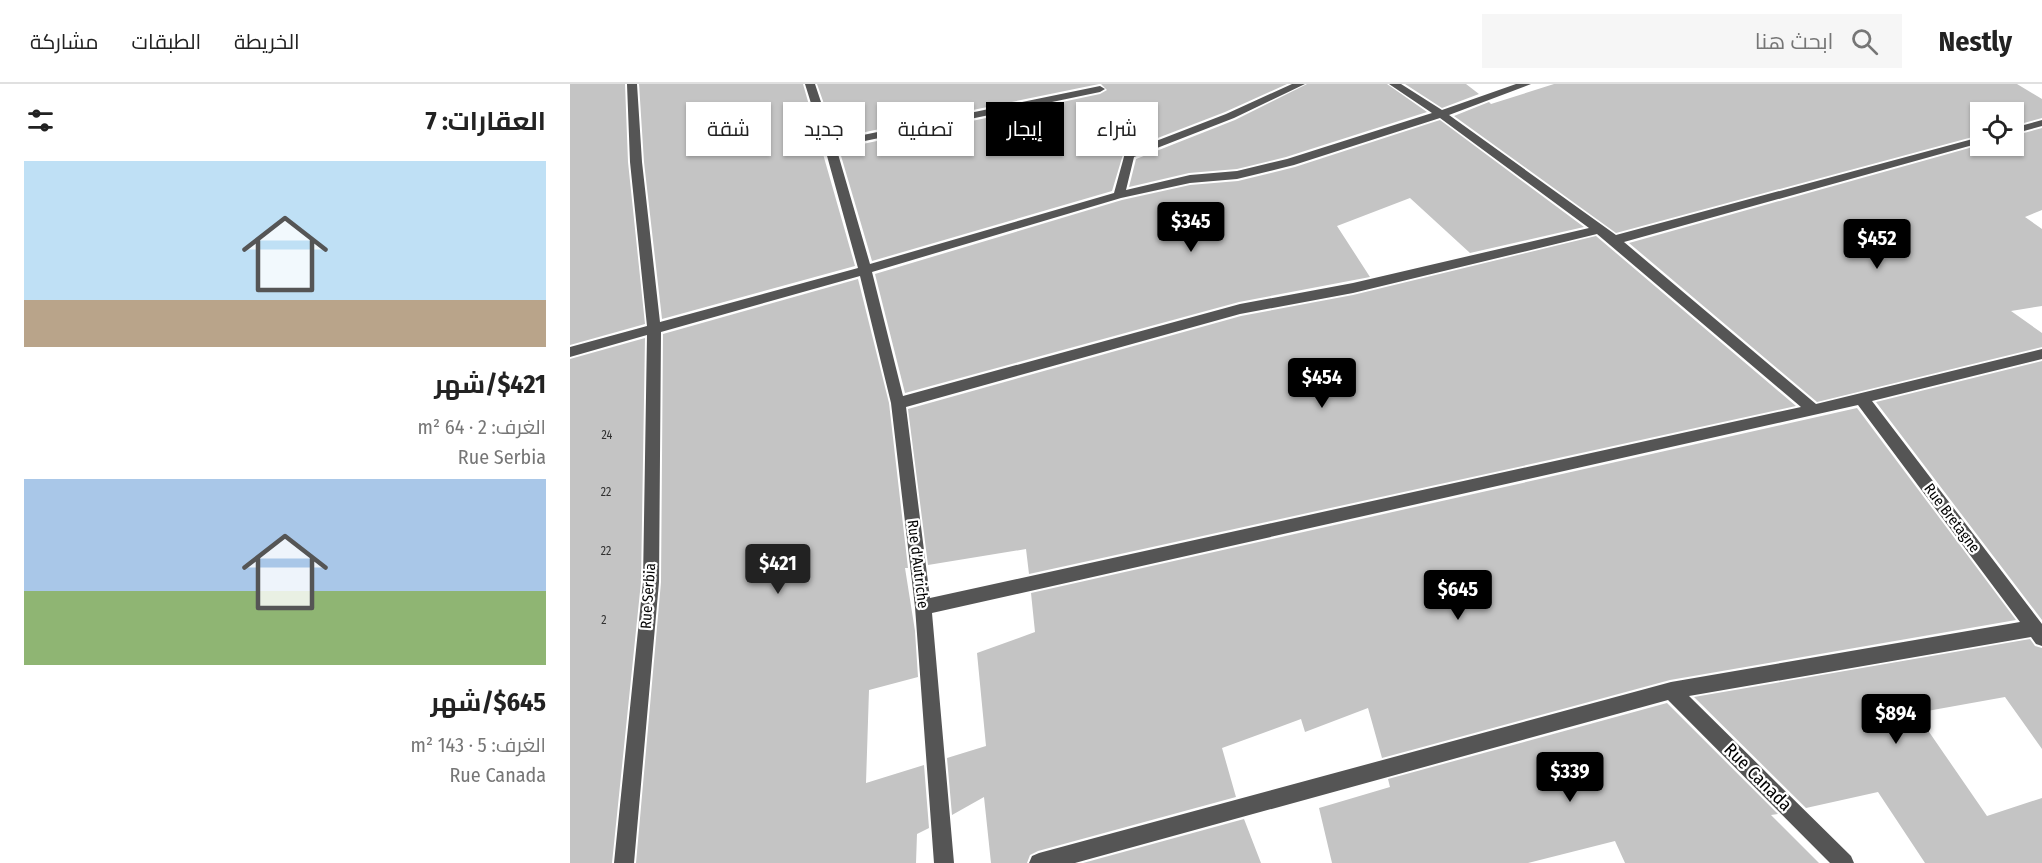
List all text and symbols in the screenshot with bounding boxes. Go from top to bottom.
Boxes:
search box [1482,14,1902,68]
icon: search [1848,25,1881,58]
text: Nestly [1938,25,2012,58]
text: ابحث هنا [1755,28,1833,55]
text: مشاركة [30,29,99,55]
text: الطبقات [132,29,201,55]
text: الخريطة [234,29,300,55]
chip: شقة [686,102,771,156]
chip: جديد [783,102,865,156]
chip: تصفية [877,102,974,156]
chip: إيجار [986,102,1064,156]
chip: شراء [1076,102,1158,156]
map controls [1970,102,2024,156]
button: locate [1970,102,2024,156]
icon: filters [24,104,57,137]
text: العقارات: 7 [425,106,546,137]
icon: home [231,200,339,308]
pin: $345 [1155,202,1227,253]
text: $345 [1171,209,1211,233]
pin: $452 [1841,219,1913,270]
text: $452 [1858,226,1896,250]
pin: $454 [1286,358,1358,409]
text: $454 [1302,365,1342,389]
text: $421/شهر [434,369,546,400]
text: الغرف: 2 · 64 m² [417,415,546,439]
house number: 24 [602,428,613,442]
text: Rue Serbia [458,445,546,469]
street label: Rue Bretagne [1920,480,1984,556]
house number: 22 [601,485,611,499]
icon: home [231,518,339,626]
street label: Rue d'Autriche [904,519,932,609]
house number: 22 [601,544,611,558]
pin: $421 [742,544,814,595]
text: $421 [759,551,797,575]
street label: Rue Serbia [637,562,659,630]
pin: $645 [1422,570,1494,621]
text: $645 [1438,577,1478,601]
house number: 2 [601,613,607,627]
text: $645/شهر [431,687,546,718]
pin: $894 [1860,694,1932,745]
text: $894 [1876,701,1916,725]
text: الغرف: 5 · 143 m² [411,733,546,757]
street label: Rue Canada [1719,738,1797,816]
pin: $339 [1534,752,1606,803]
text: $339 [1550,759,1590,783]
text: Rue Canada [449,763,546,787]

